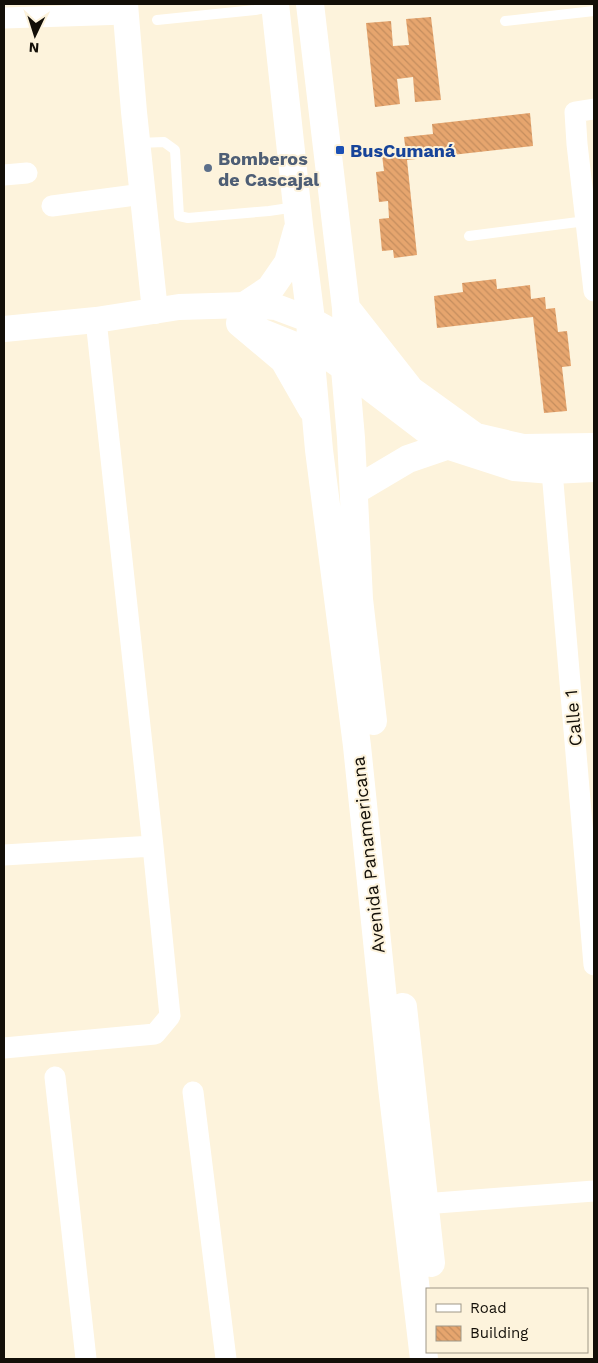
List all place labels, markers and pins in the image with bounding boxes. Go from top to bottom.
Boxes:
place label: BusCumaná [350,140,456,161]
marker: BusCumaná [334,144,346,156]
place label: Bomberos de Cascajal [218,148,319,190]
marker: Bomberos de Cascajal [202,162,214,174]

